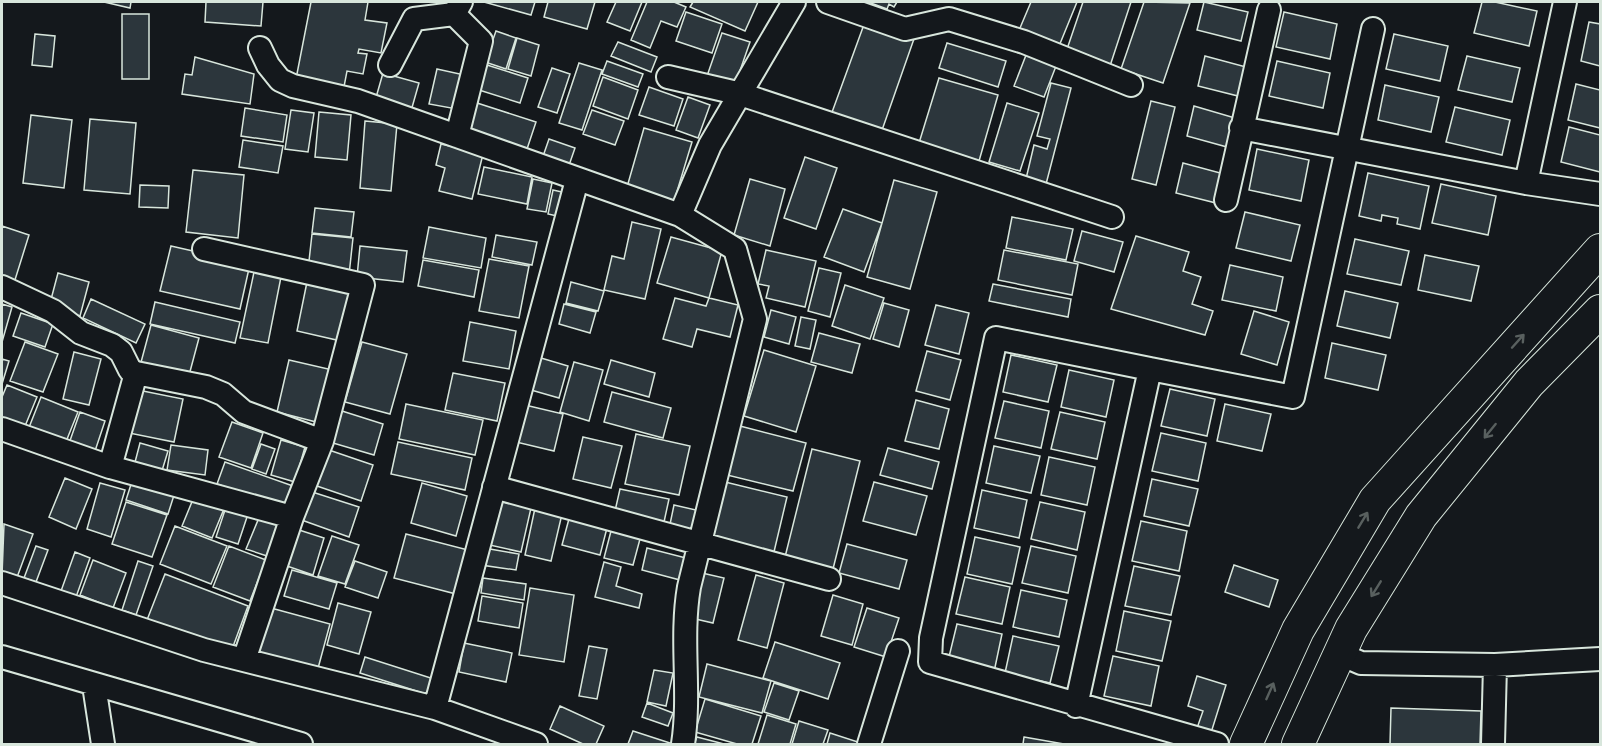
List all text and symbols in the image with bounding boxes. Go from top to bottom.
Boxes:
one-way arrow [1511,334,1525,349]
one-way arrow [1484,423,1497,439]
one-way arrow [1357,512,1369,529]
one-way arrow [1369,580,1381,597]
one-way arrow [1265,683,1277,701]

